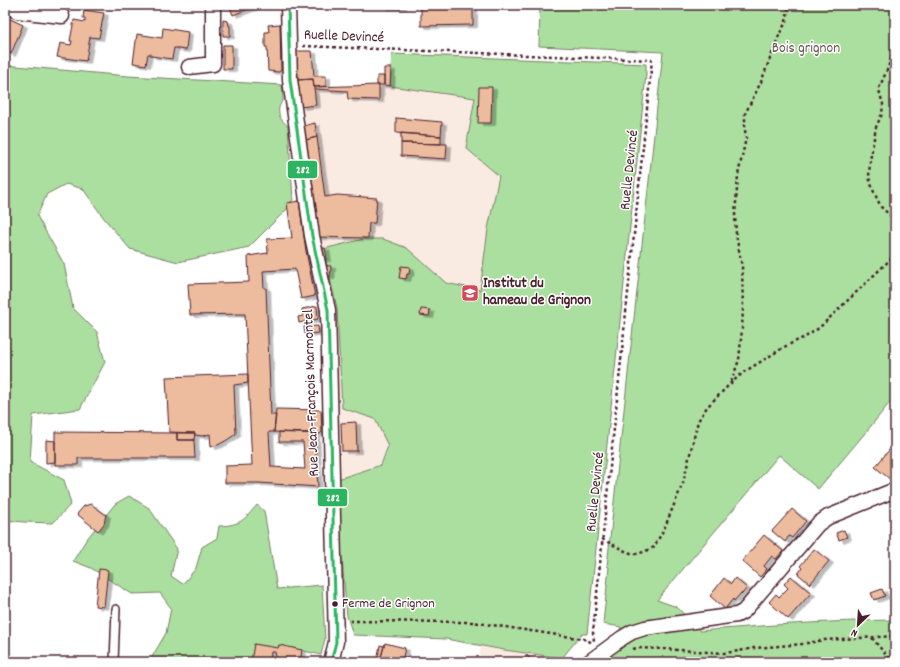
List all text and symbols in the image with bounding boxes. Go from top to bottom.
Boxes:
street label: Ruelle Devincé [303,25,385,49]
park label: Bois grignon [772,38,840,60]
street label: Ruelle Devincé [615,129,645,211]
line badge: 282 [287,160,318,179]
text: 282 [296,163,310,179]
place label: Institut du hameau de Grignon [483,273,591,312]
school or university icon: Institut du hameau de Grignon [460,283,480,303]
street label: Rue Jean-François Marmontel [298,309,326,477]
street label: Ruelle Devincé [581,451,611,533]
line badge: 282 [317,488,348,507]
text: 282 [326,491,340,507]
place label: Ferme de Grignon [342,594,435,614]
marker: Ferme de Grignon [330,599,340,609]
north arrow [838,605,878,645]
text: N [848,624,860,641]

